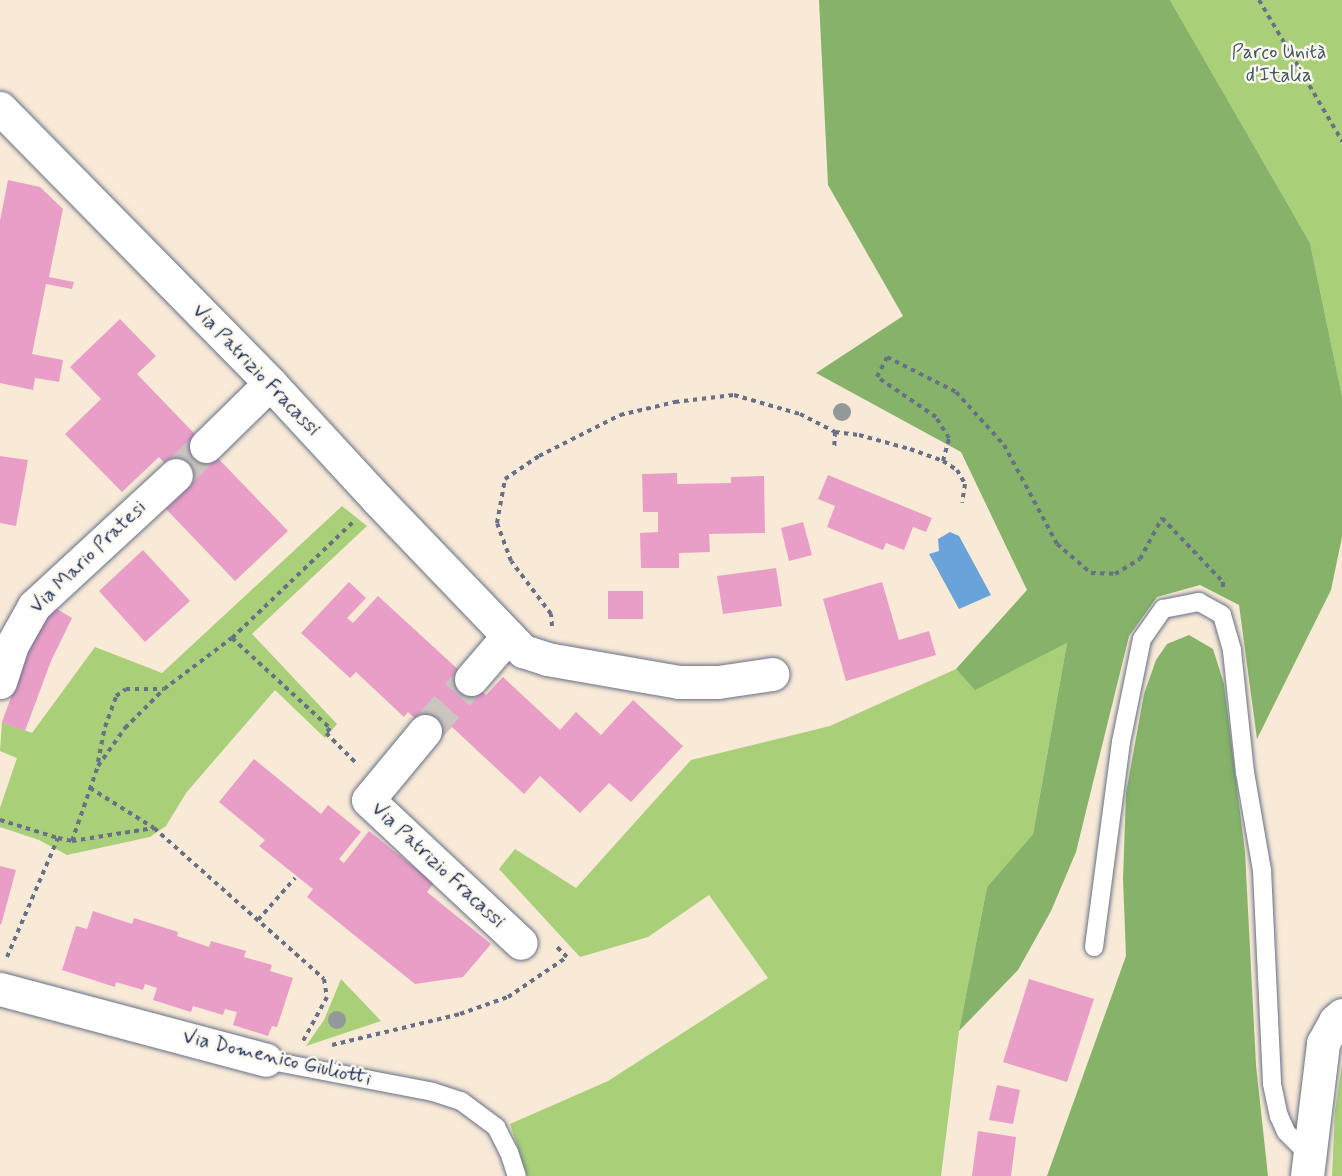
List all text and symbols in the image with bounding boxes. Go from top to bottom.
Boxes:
park label: Parco Unità d'Italia [1231,40,1327,87]
street label: Via Patrizio Fracassi [187,300,325,440]
street label: Via Mario Pratesi [26,497,150,617]
street label: Via Patrizio Fracassi [367,797,509,933]
street label: Via Domenico Giuliotti [180,1025,374,1091]

